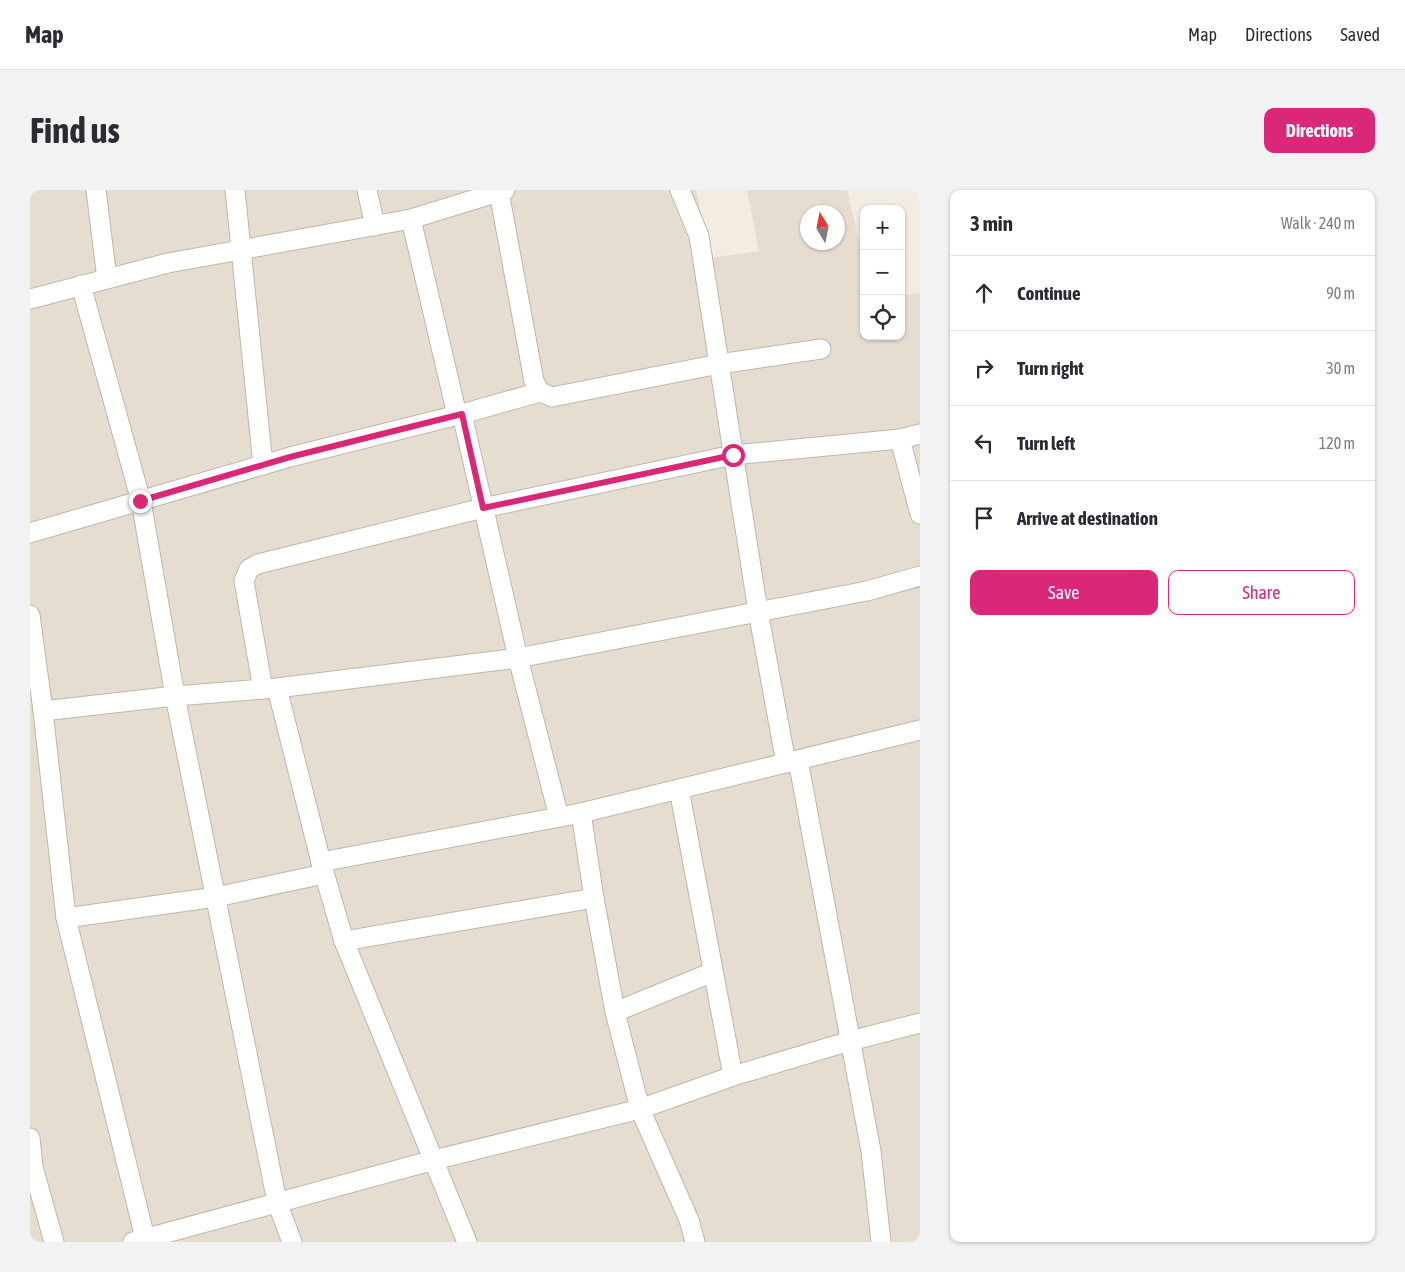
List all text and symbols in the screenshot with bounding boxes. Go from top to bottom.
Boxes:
text: Map [25,21,64,48]
text: Map [1188,24,1217,45]
text: Directions [1245,24,1312,45]
text: Saved [1340,24,1380,45]
button: Directions [1264,108,1375,153]
text: Find us [30,110,120,150]
north arrow [800,205,845,250]
map controls [860,205,905,340]
button: + [860,205,905,250]
text: 3 min [970,211,1013,235]
text: Walk · 240 m [1281,214,1355,232]
button: − [860,250,905,295]
icon: ahead [970,279,998,307]
text: Continue [1017,282,1081,304]
text: 90 m [1326,284,1355,302]
button: locate [860,295,905,340]
icon: right [970,354,998,382]
text: Turn right [1017,357,1084,379]
text: 30 m [1326,359,1355,377]
icon: left [970,429,998,457]
text: Turn left [1017,432,1075,454]
text: 120 m [1319,434,1355,452]
route start [722,444,745,467]
route end [129,490,152,513]
icon: arrive [970,504,998,532]
text: Arrive at destination [1017,507,1158,529]
button: Save [970,570,1158,615]
button: Share [1168,570,1355,615]

